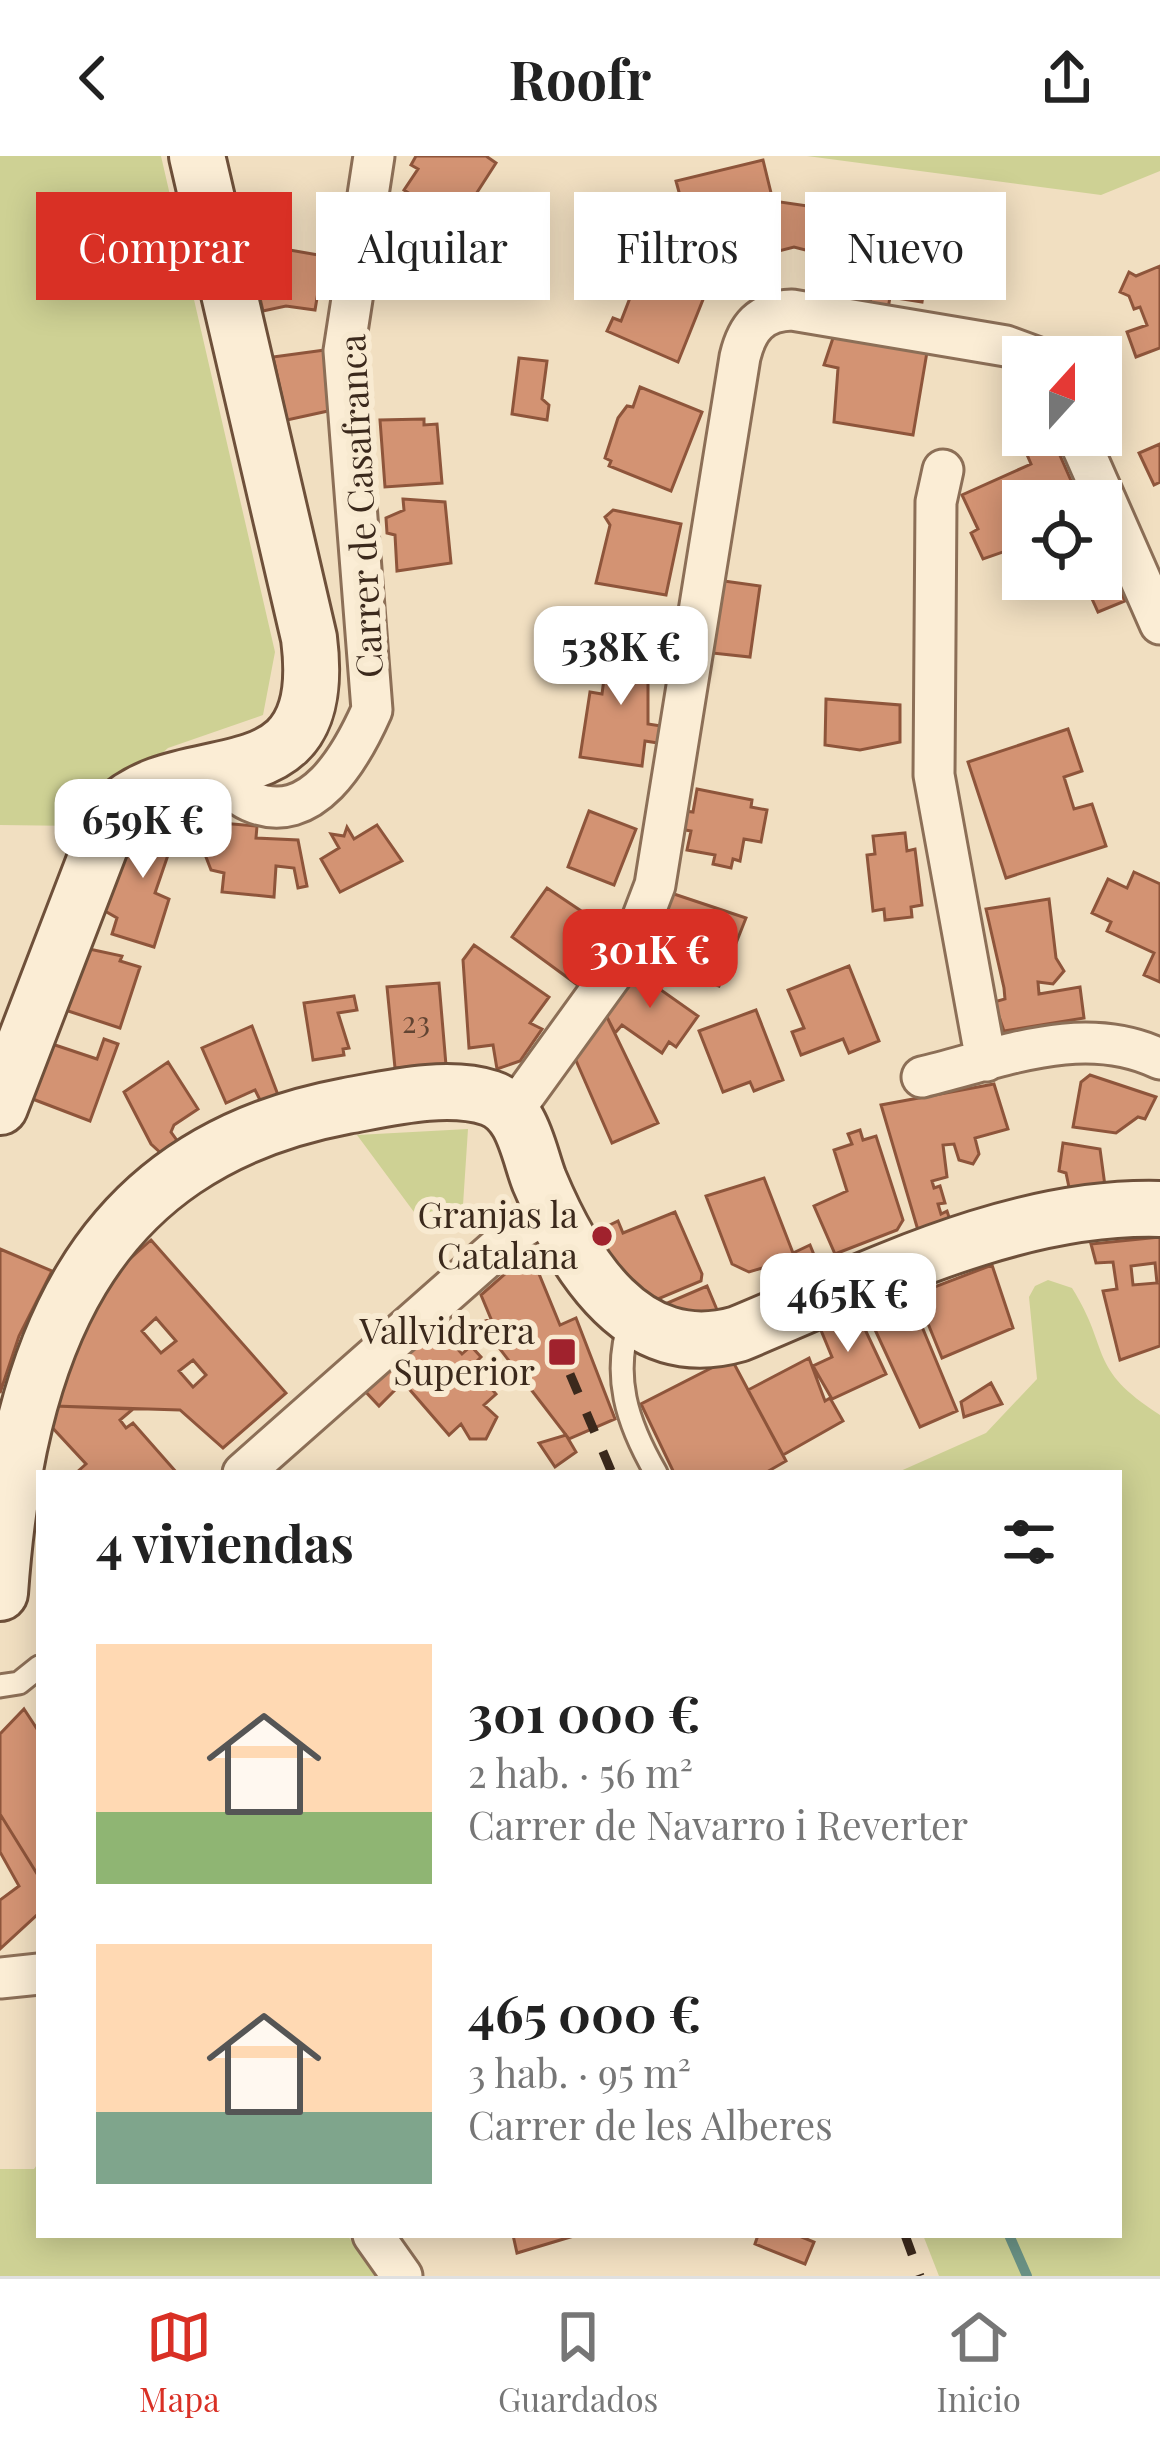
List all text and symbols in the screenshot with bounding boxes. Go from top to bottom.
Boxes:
text: Roofr [509,42,651,114]
icon: back [60,45,126,111]
icon: share [1034,45,1100,111]
chip: Comprar [36,192,292,300]
chip: Alquilar [316,192,550,300]
chip: Filtros [574,192,781,300]
chip: Nuevo [805,192,1006,300]
street label: Carrer de Casafranca [326,333,392,679]
north arrow [1002,336,1122,456]
map controls [1002,336,1122,600]
button: locate [1002,480,1122,600]
pin: 538K € [523,606,719,708]
text: 538K € [561,619,681,671]
pin: 659K € [45,779,241,881]
text: 659K € [82,792,204,844]
pin: 301K € [552,909,748,1011]
text: 301K € [590,922,710,974]
house number: 23 [402,1001,430,1041]
place label: Granjas la Catalana [418,1189,578,1278]
marker: Granjas la Catalana [589,1223,615,1249]
pin: 465K € [750,1253,946,1355]
text: 465K € [787,1266,909,1318]
place label: Vallvidrera Superior [358,1305,535,1394]
marker: Vallvidrera Superior [546,1336,578,1368]
text: 4 viviendas [96,1508,354,1576]
icon: filters [996,1509,1062,1575]
text: 301 000 € [468,1678,700,1746]
icon: home [192,1692,336,1836]
text: 2 hab. · 56 m² [468,1746,693,1798]
text: Carrer de Navarro i Reverter [468,1798,968,1850]
text: 465 000 € [468,1978,701,2046]
icon: home [192,1992,336,2136]
text: 3 hab. · 95 m² [468,2046,691,2098]
text: Carrer de les Alberes [468,2098,833,2150]
tab: Mapa [139,2304,220,2420]
tab: Guardados [498,2304,658,2420]
tab: Inicio [937,2304,1021,2420]

